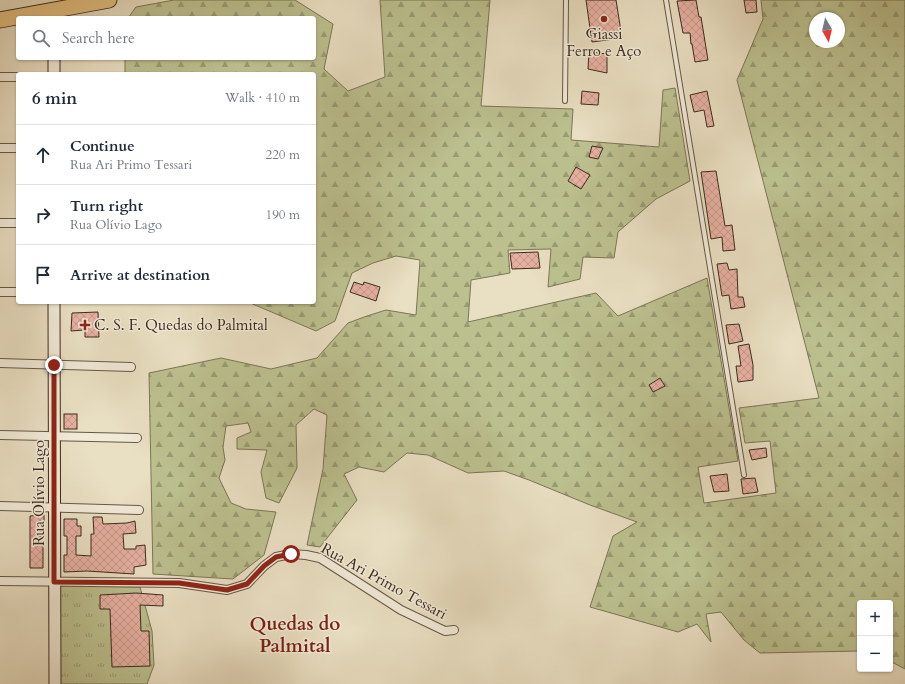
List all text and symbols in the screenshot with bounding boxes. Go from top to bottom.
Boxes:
north arrow [809,12,845,48]
marker: Giassi Ferro e Aço [599,14,609,24]
search box [16,16,316,60]
place label: Giassi Ferro e Aço [567,24,641,61]
icon: search [30,27,52,49]
text: Search here [62,28,135,48]
text: 6 min [32,87,77,110]
text: Walk · 410 m [225,89,300,107]
text: Continue [70,136,135,156]
icon: ahead [32,144,54,166]
text: 220 m [266,146,300,164]
text: Rua Ari Primo Tessari [70,156,192,174]
text: Turn right [70,196,143,216]
icon: right [32,204,54,226]
text: 190 m [266,206,300,224]
text: Rua Olívio Lago [70,216,162,234]
icon: arrive [32,264,54,286]
text: Arrive at destination [70,265,210,285]
place label: C. S. F. Quedas do Palmital [94,315,268,335]
marker: C. S. F. Quedas do Palmital [79,319,91,331]
route end [45,356,63,374]
street label: Rua Olívio Lago [29,440,49,546]
street label: Rua Ari Primo Tessari [318,538,450,624]
route start [282,545,300,563]
map controls [857,600,893,672]
button: + [857,600,893,636]
district label: Quedas do Palmital [250,611,340,659]
button: − [857,636,893,672]

